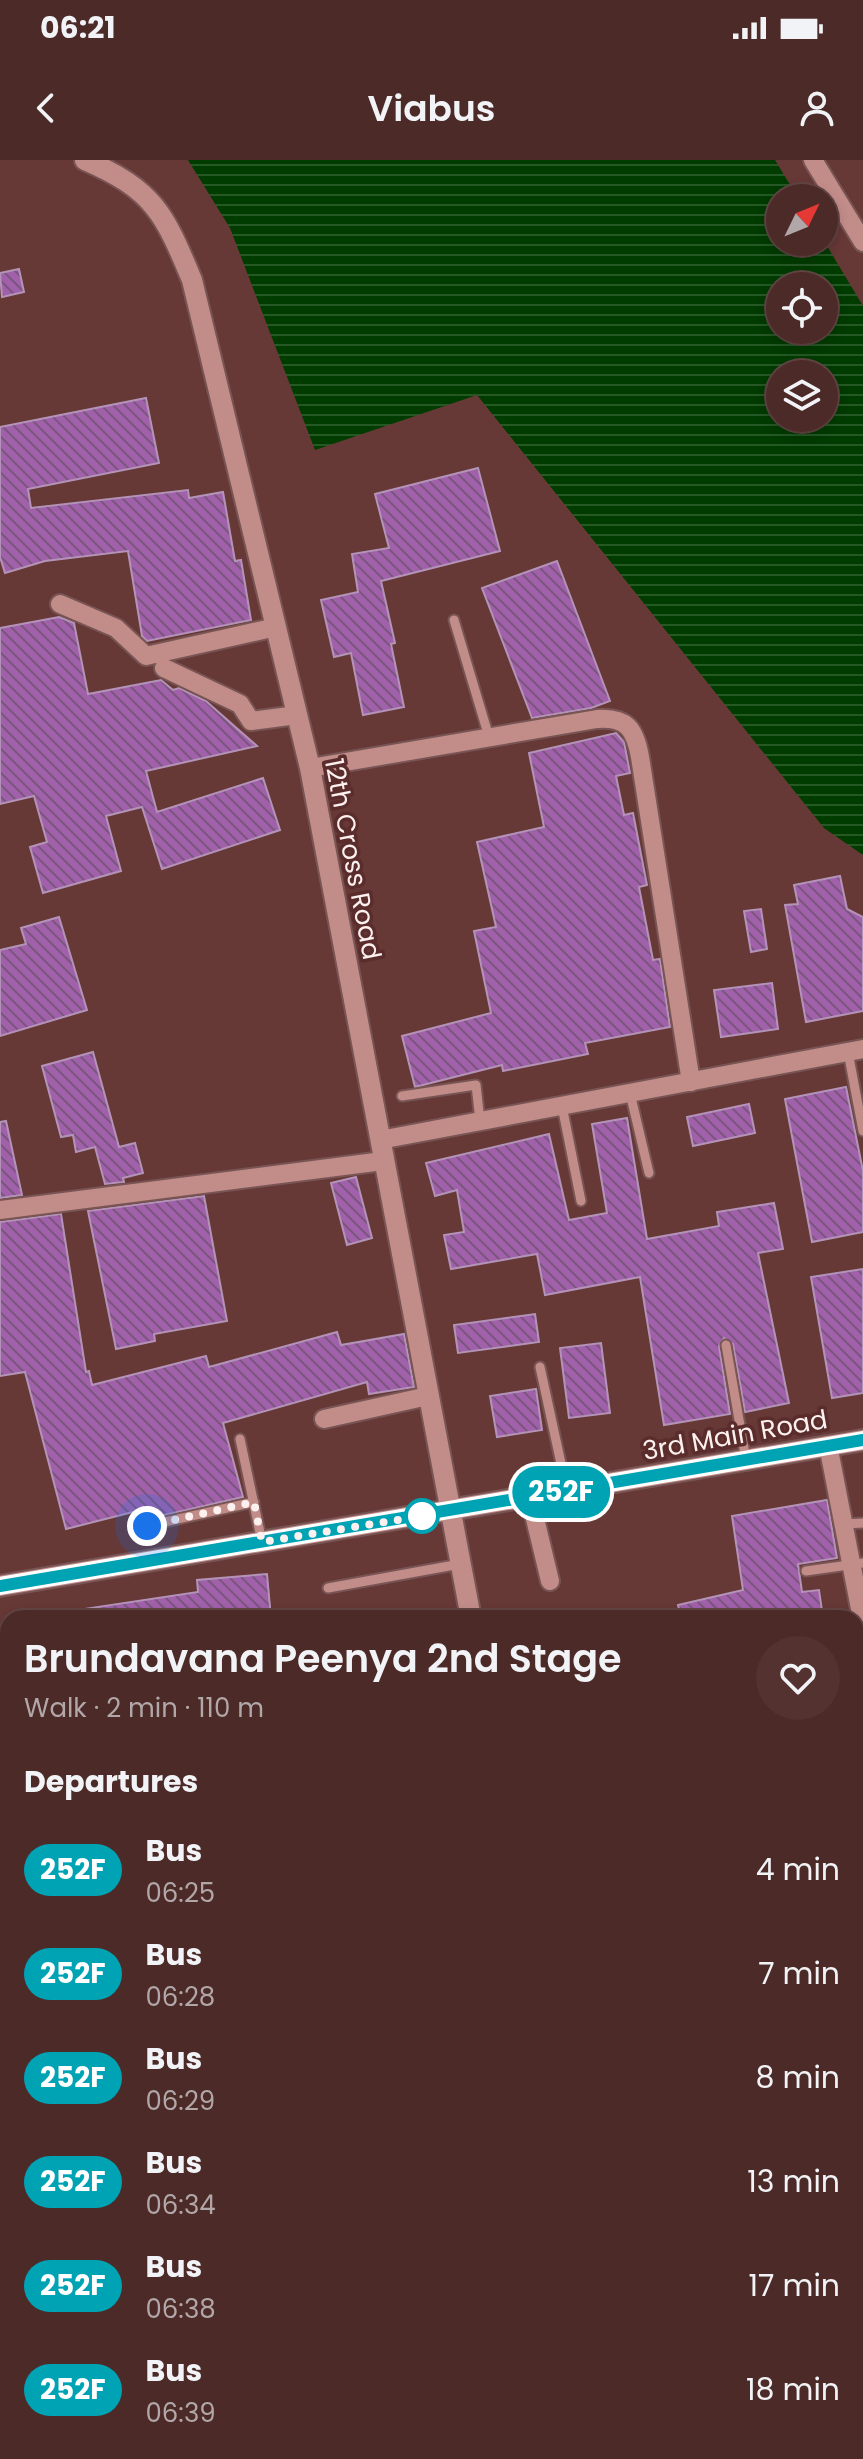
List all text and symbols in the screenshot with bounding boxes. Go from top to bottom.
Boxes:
text: 06:21 [40,6,116,49]
text: Viabus [368,83,495,134]
icon: back [24,86,68,130]
icon: person [795,86,839,130]
north arrow [766,184,838,256]
map controls [766,184,838,432]
button: locate [766,272,838,344]
button: layers [766,360,838,432]
street label: 12th Cross Road [316,755,390,963]
street label: 3rd Main Road [640,1401,830,1469]
line badge: 252F [505,1466,617,1518]
text: 252F [528,1472,594,1511]
unlabelled marker [405,1499,439,1533]
your location [127,1506,167,1546]
text: Brundavana Peenya 2nd Stage [24,1632,622,1685]
button: heart [756,1636,840,1720]
text: Walk · 2 min · 110 m [24,1690,264,1726]
text: Departures [24,1760,198,1803]
text: Bus [146,1829,202,1872]
text: 4 min [756,1848,840,1891]
text: 252F [40,1850,106,1889]
text: 06:25 [146,1875,215,1911]
text: Bus [146,1933,202,1976]
text: 7 min [758,1952,840,1995]
text: 252F [40,1954,106,1993]
text: 06:28 [146,1979,215,2015]
text: Bus [146,2037,202,2080]
text: 8 min [756,2056,840,2099]
text: 252F [40,2058,106,2097]
text: 06:29 [146,2083,215,2119]
text: Bus [146,2141,202,2184]
text: 13 min [747,2160,840,2203]
text: 252F [40,2162,106,2201]
text: 06:34 [146,2187,216,2223]
text: Bus [146,2245,202,2288]
text: 17 min [749,2264,840,2307]
text: 252F [40,2266,106,2305]
text: 06:38 [146,2291,216,2327]
text: Bus [146,2349,202,2392]
text: 18 min [746,2368,840,2411]
text: 252F [40,2370,106,2409]
text: 06:39 [146,2395,216,2431]

